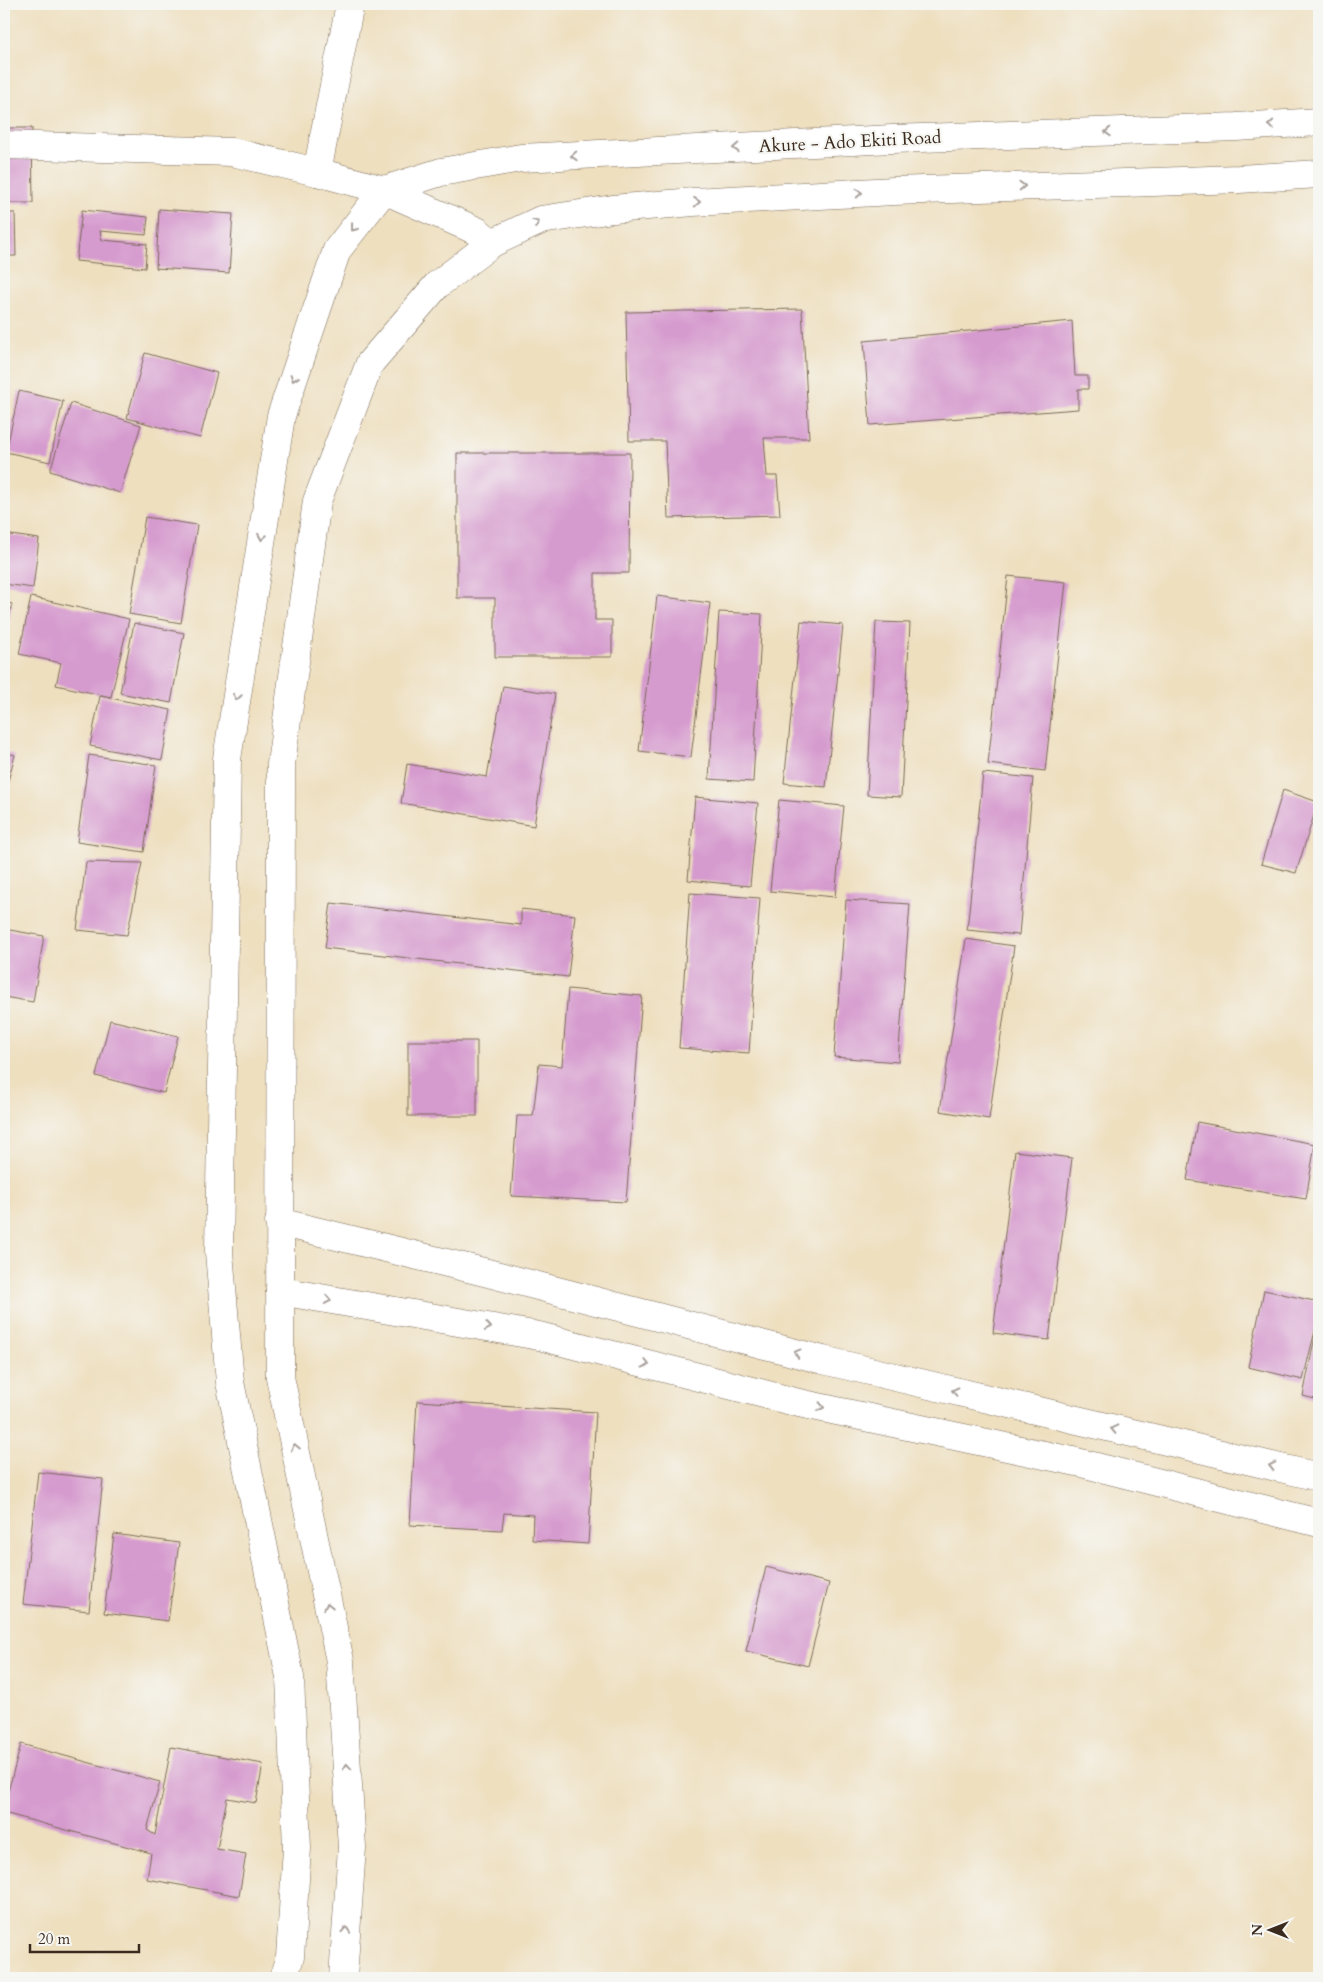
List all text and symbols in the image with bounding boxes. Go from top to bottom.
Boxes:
one-way arrow [1266,119,1274,130]
street label: Akure - Ado Ekiti Road [758,125,942,159]
one-way arrow [1104,126,1112,137]
one-way arrow [732,142,740,153]
one-way arrow [570,150,578,161]
one-way arrow [1018,181,1026,192]
one-way arrow [855,187,863,198]
one-way arrow [693,197,701,208]
one-way arrow [531,219,540,229]
one-way arrow [351,223,360,232]
one-way arrow [290,373,300,382]
one-way arrow [257,533,268,541]
one-way arrow [232,693,242,702]
one-way arrow [324,1294,332,1304]
one-way arrow [484,1322,493,1332]
one-way arrow [793,1348,802,1359]
one-way arrow [642,1358,650,1368]
one-way arrow [951,1386,960,1397]
one-way arrow [816,1402,825,1412]
one-way arrow [1109,1424,1118,1435]
one-way arrow [290,1443,301,1452]
one-way arrow [1267,1461,1276,1472]
one-way arrow [323,1602,334,1611]
one-way arrow [341,1763,352,1771]
north arrow [1246,1904,1296,1954]
scale bar [30,1922,139,1954]
text: N [1248,1924,1267,1936]
one-way arrow [341,1925,352,1933]
text: 20 m [38,1929,70,1949]

